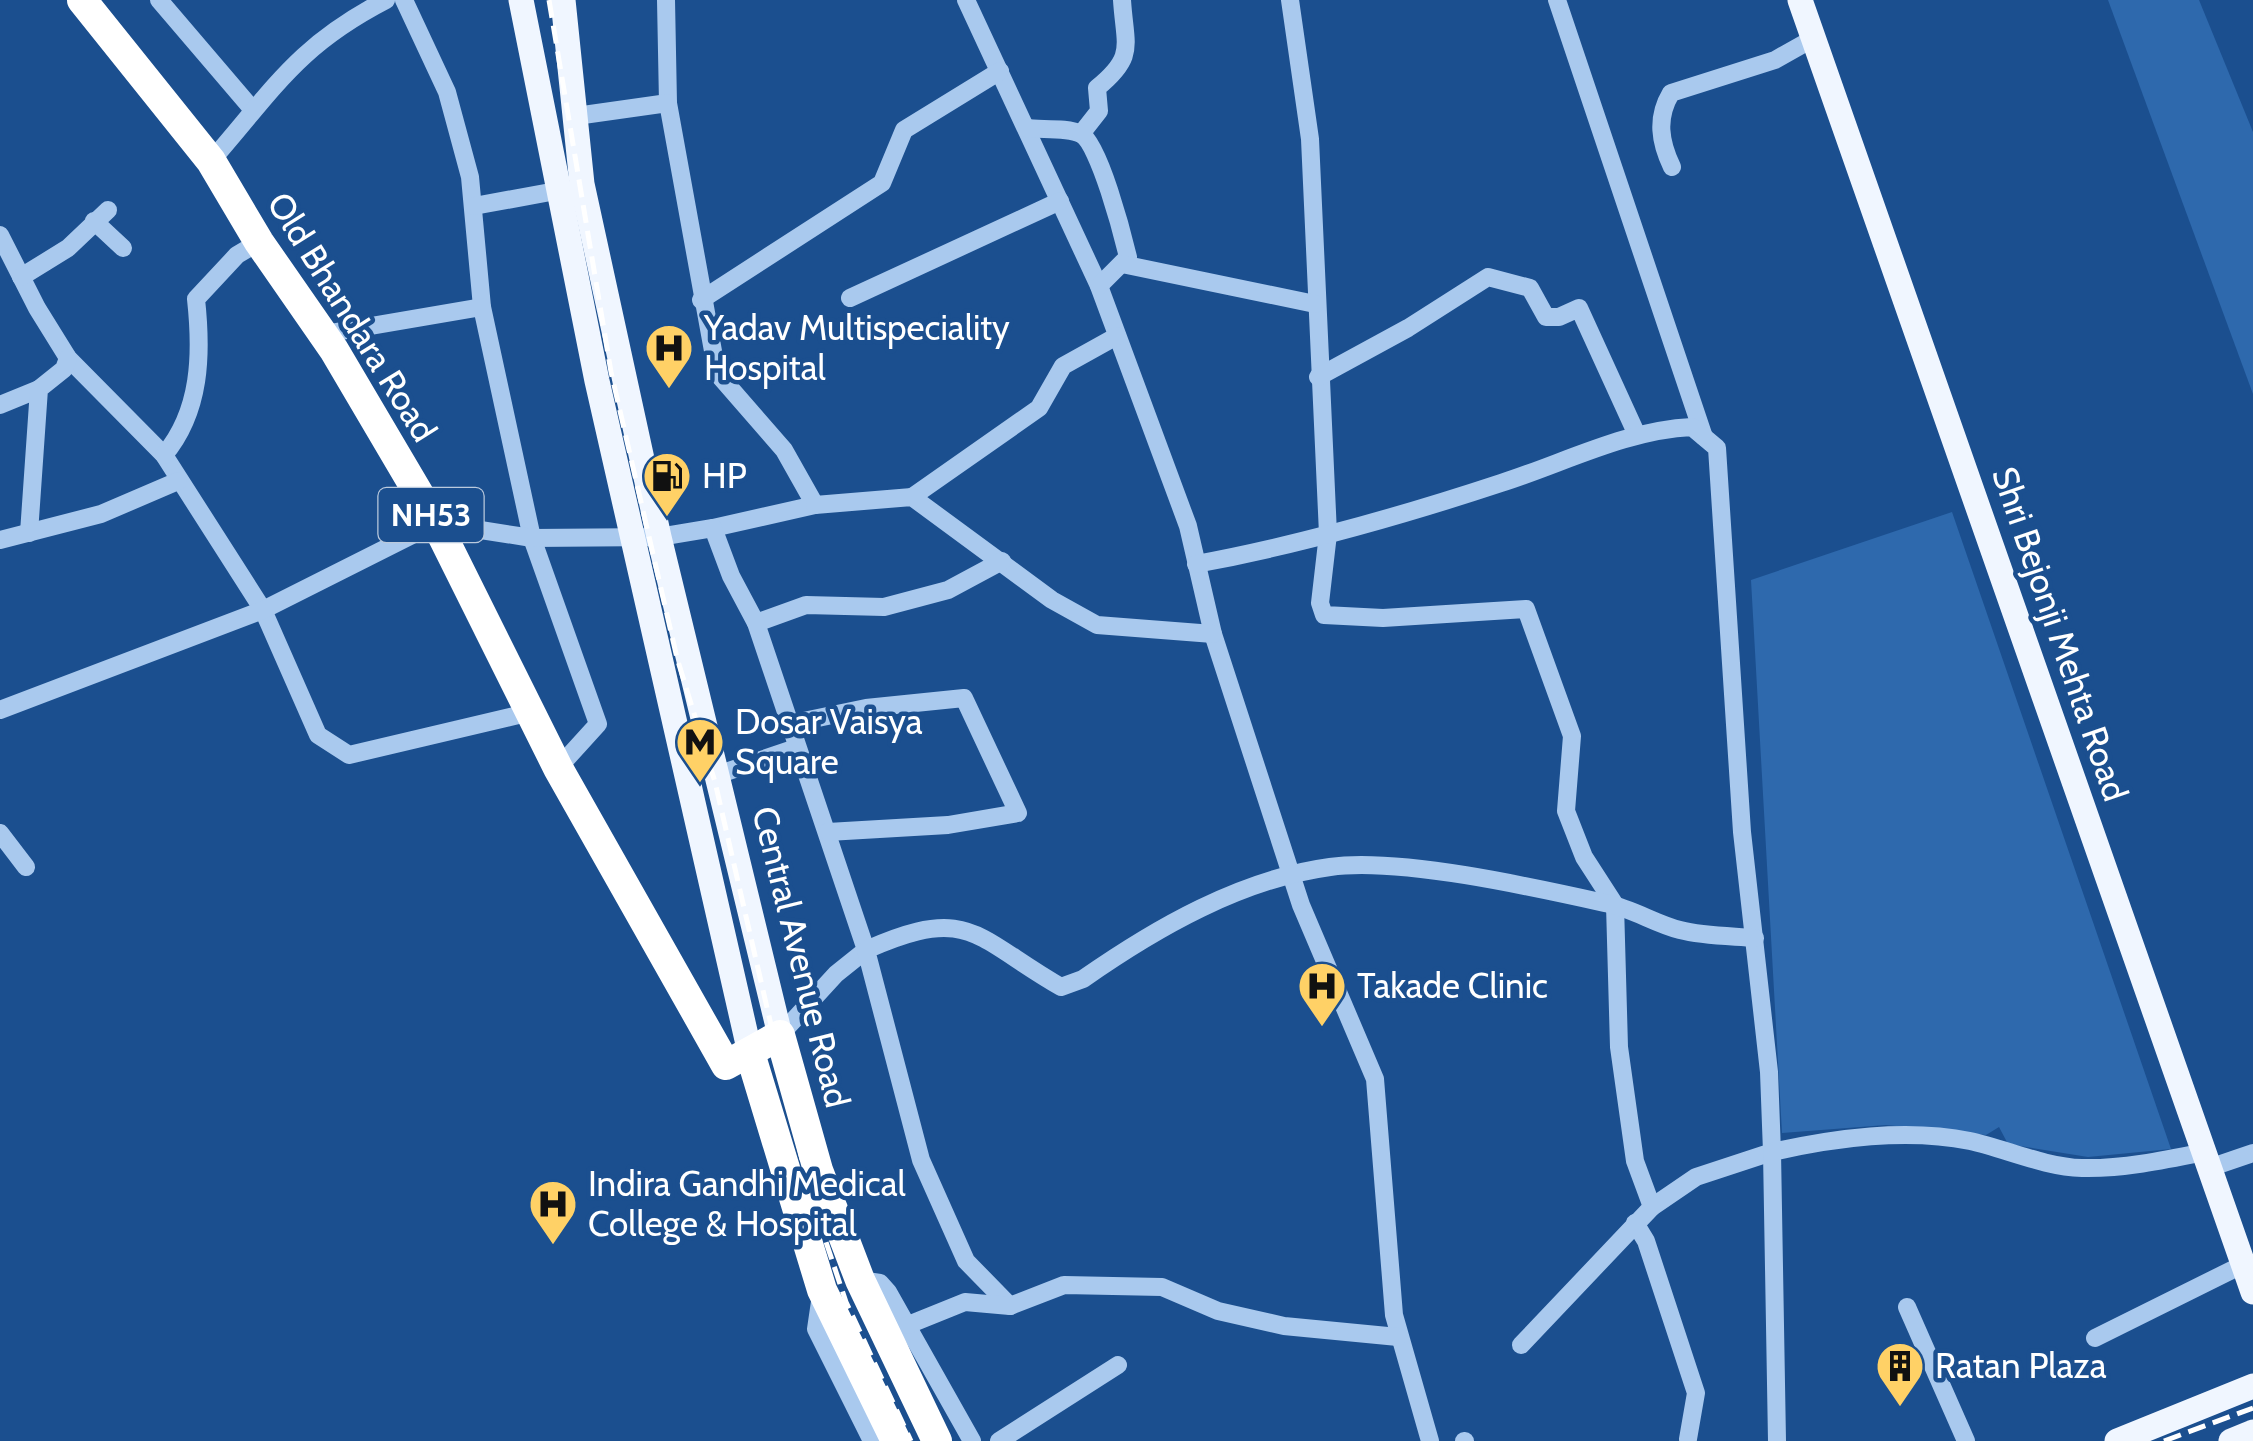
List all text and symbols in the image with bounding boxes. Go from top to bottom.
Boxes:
street label: Old Bhandara Road [258,184,446,449]
place label: Yadav Multispeciality Hospital [703,306,1010,389]
hospital icon: Yadav Multispeciality Hospital [643,322,695,390]
fuel station icon: HP [641,450,693,518]
place label: HP [702,454,747,497]
street label: Shri Bejonji Mehta Road [1983,461,2138,806]
road number: NH53 [378,488,484,542]
place label: Dosar Vaisya Square [735,700,923,783]
metro station icon: Dosar Vaisya Square [674,716,726,784]
street label: Central Avenue Road [743,802,860,1112]
hospital icon: Takade Clinic [1296,960,1348,1028]
place label: Takade Clinic [1357,964,1548,1007]
place label: Indira Gandhi Medical College & Hospital [588,1162,907,1245]
hospital icon: Indira Gandhi Medical College & Hospital [527,1178,579,1246]
building icon: Ratan Plaza [1874,1340,1926,1408]
place label: Ratan Plaza [1935,1344,2107,1387]

